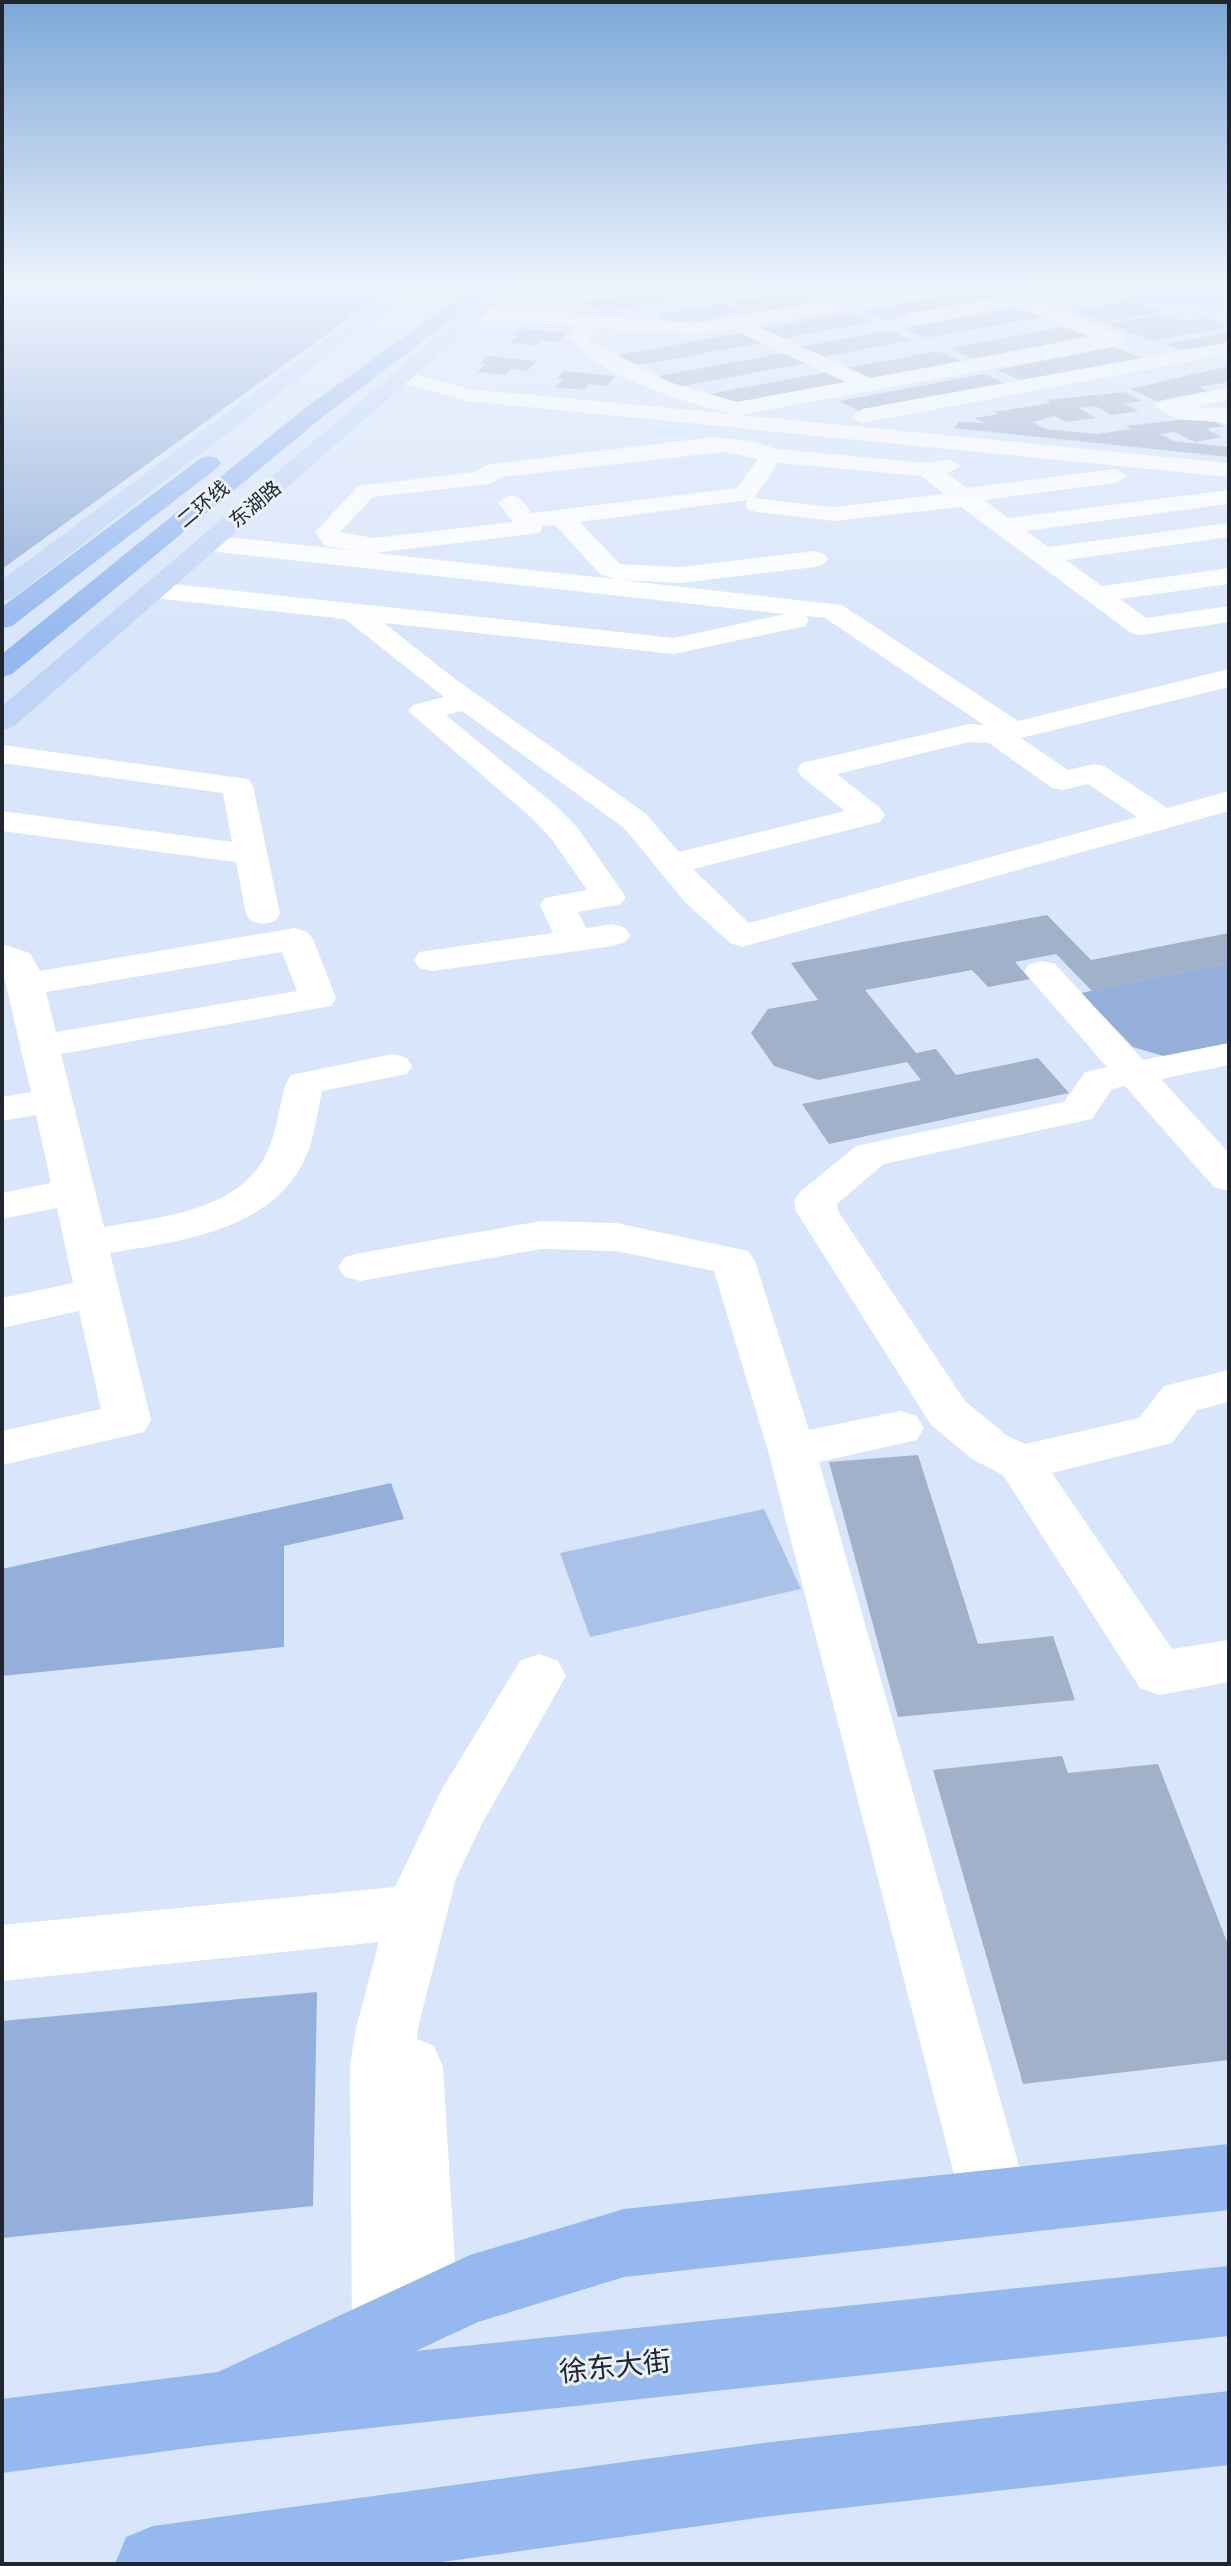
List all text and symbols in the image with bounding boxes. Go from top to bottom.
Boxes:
street label: 二环线 [171,474,234,533]
street label: 东湖路 [223,474,286,533]
street label: 徐东大街 [557,2341,673,2390]

